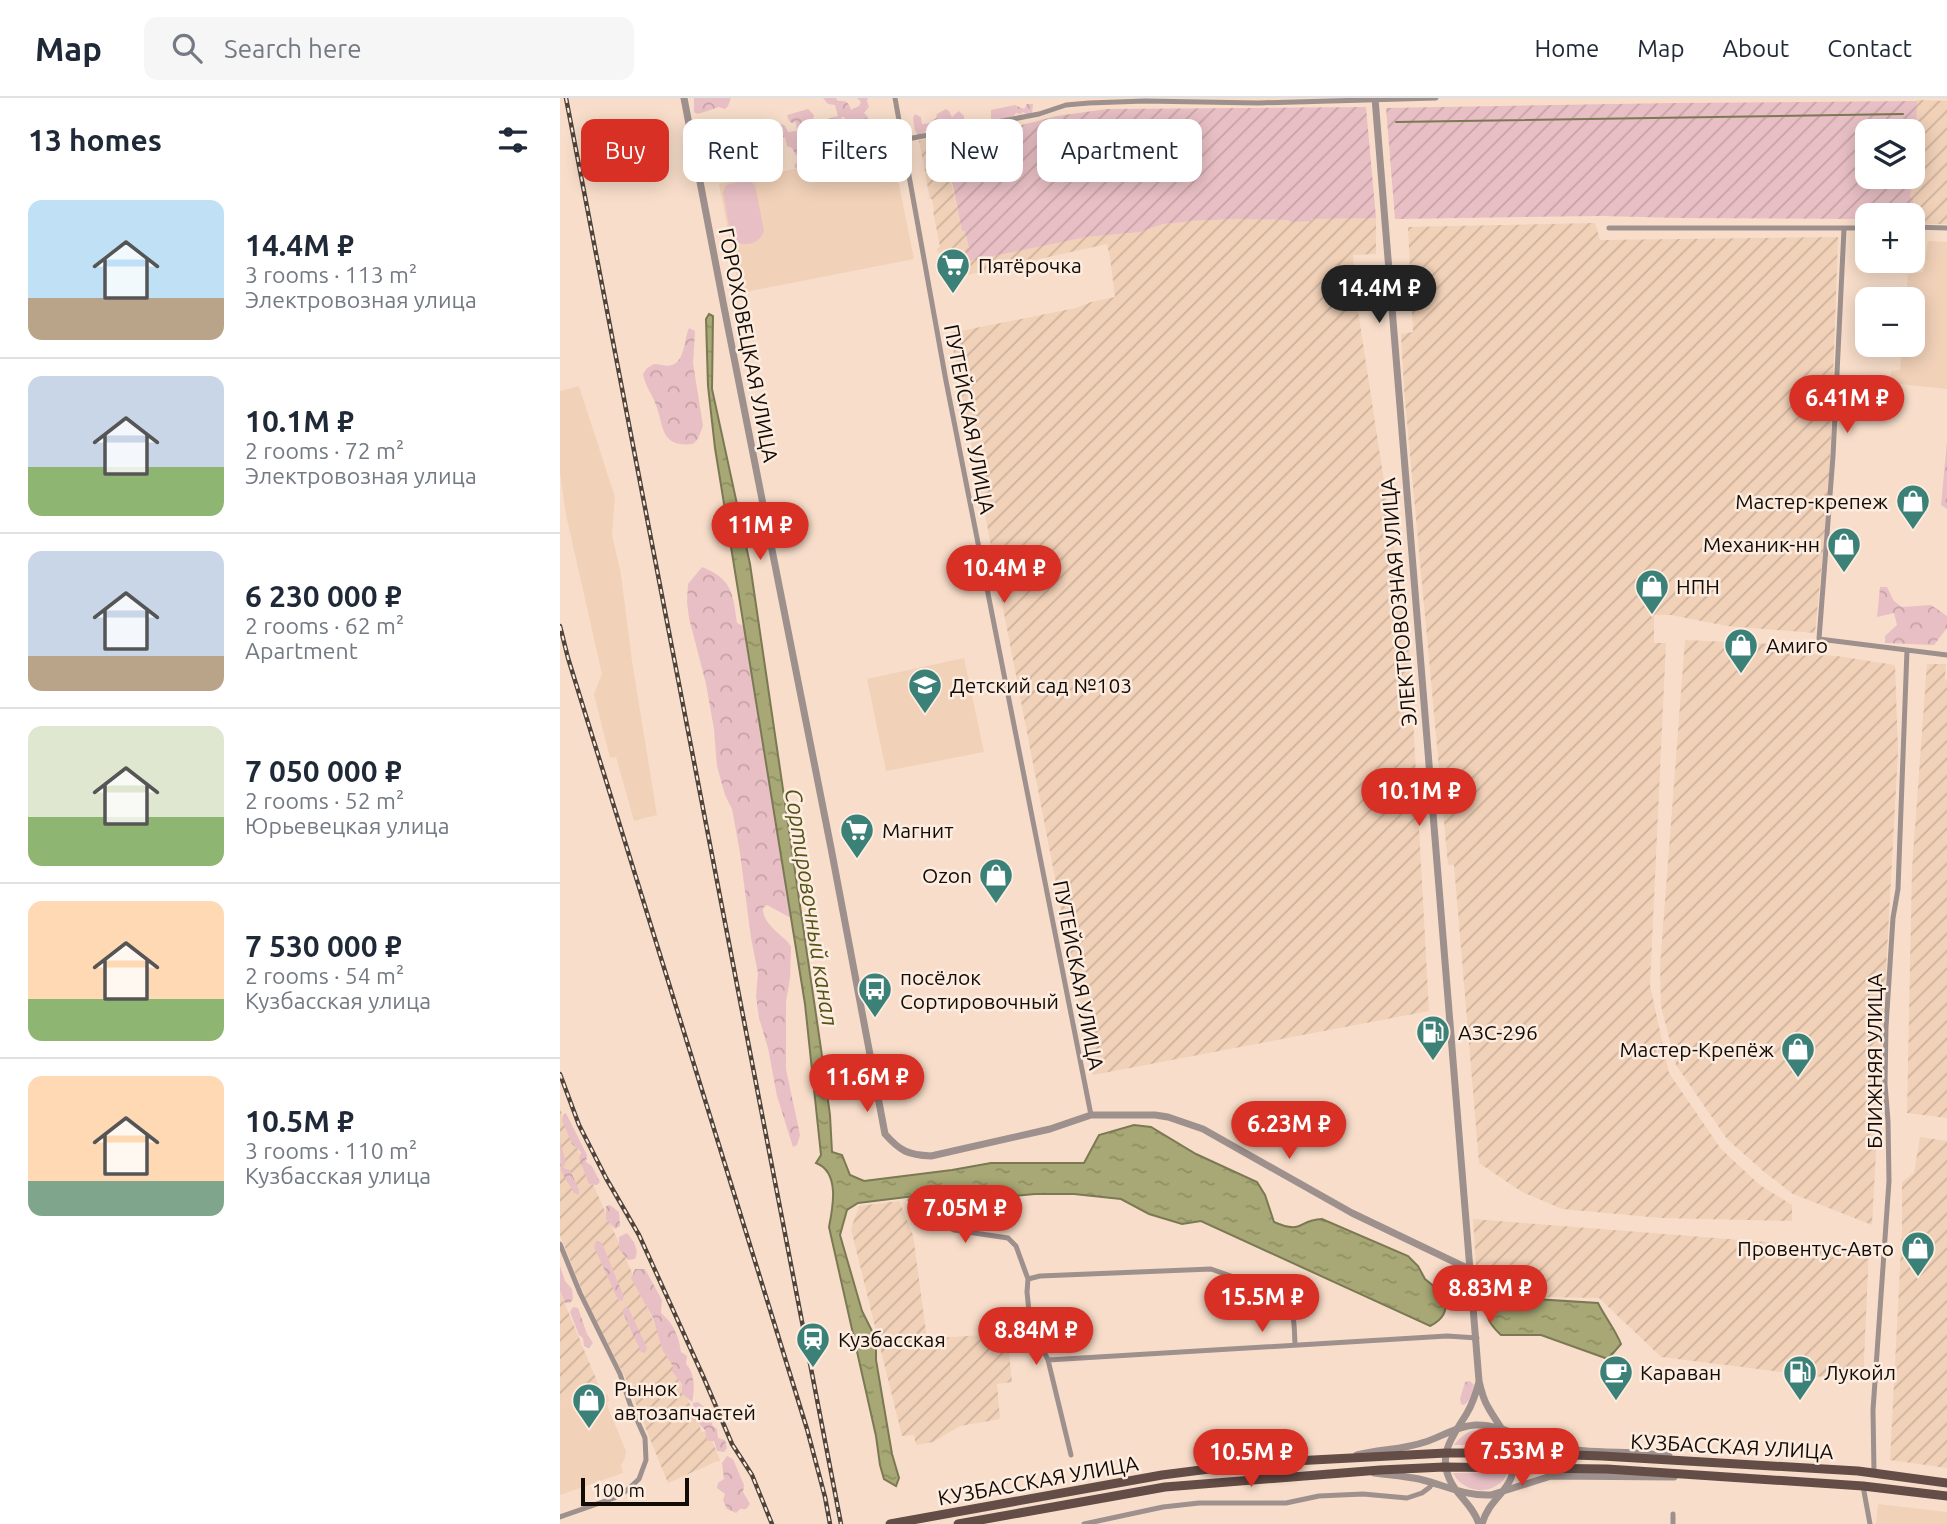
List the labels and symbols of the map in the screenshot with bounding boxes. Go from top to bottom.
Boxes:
street label: ГОРОХОВЕЦКАЯ УЛИЦА [714,226,784,465]
supermarket icon: Пятёрочка [934,246,972,295]
place label: Пятёрочка [978,253,1082,277]
pin: 14.4M ₽ [1314,266,1444,325]
street label: ПУТЕЙСКАЯ УЛИЦА [940,322,1000,516]
pin: 6.41M ₽ [1782,376,1912,435]
street label: ЭЛЕКТРОВОЗНАЯ УЛИЦА [1375,476,1421,727]
shop icon: Мастер-крепеж [1894,482,1932,531]
place label: Мастер-крепеж [1735,489,1888,513]
pin: 11M ₽ [711,503,809,562]
shop icon: Механик-нн [1825,525,1863,574]
place label: Механик-нн [1703,532,1820,556]
pin: 10.4M ₽ [939,546,1069,605]
shop icon: НПН [1633,567,1671,616]
place label: НПН [1676,574,1720,598]
shop icon: Амиго [1722,626,1760,675]
place label: Амиго [1766,633,1828,657]
school or university icon: Детский сад №103 [906,666,944,715]
place label: Детский сад №103 [950,673,1132,697]
pin: 10.1M ₽ [1354,768,1484,828]
water label: Сортировочный канал [781,787,843,1028]
supermarket icon: Магнит [838,811,876,860]
place label: Магнит [882,818,954,842]
shop icon: Ozon [977,856,1015,905]
place label: Ozon [922,863,972,887]
street label: ПУТЕЙСКАЯ УЛИЦА [1049,878,1109,1072]
place label: посёлок Сортировочный [900,965,1059,1013]
bus stop icon: посёлок Сортировочный [856,970,894,1019]
street label: БЛИЖНЯЯ УЛИЦА [1862,973,1886,1149]
fuel station icon: АЗС-296 [1414,1013,1452,1062]
place label: АЗС-296 [1458,1020,1538,1044]
shop icon: Мастер-Крепёж [1779,1030,1817,1079]
place label: Мастер-Крепёж [1619,1037,1774,1061]
pin: 11.6M ₽ [802,1054,932,1114]
pin: 6.23M ₽ [1224,1102,1354,1161]
pin: 7.05M ₽ [900,1186,1030,1245]
shop icon: Провентус-Авто [1899,1229,1937,1278]
place label: Провентус-Авто [1737,1236,1894,1260]
pin: 8.83M ₽ [1425,1266,1555,1325]
pin: 15.5M ₽ [1197,1274,1327,1334]
pin: 8.84M ₽ [971,1308,1101,1367]
station icon: Кузбасская [794,1320,832,1369]
place label: Кузбасская [838,1327,946,1351]
cafe icon: Караван [1597,1353,1635,1402]
fuel station icon: Лукойл [1781,1353,1819,1402]
place label: Караван [1640,1360,1721,1384]
place label: Лукойл [1824,1360,1896,1384]
place label: Рынок автозапчастей [614,1376,756,1424]
shop icon: Рынок автозапчастей [570,1381,608,1430]
pin: 7.53M ₽ [1457,1428,1587,1488]
street label: КУЗБАССКАЯ УЛИЦА [1630,1429,1835,1463]
pin: 10.5M ₽ [1186,1430,1316,1489]
street label: КУЗБАССКАЯ УЛИЦА [936,1450,1141,1509]
scale bar [581,1475,690,1507]

